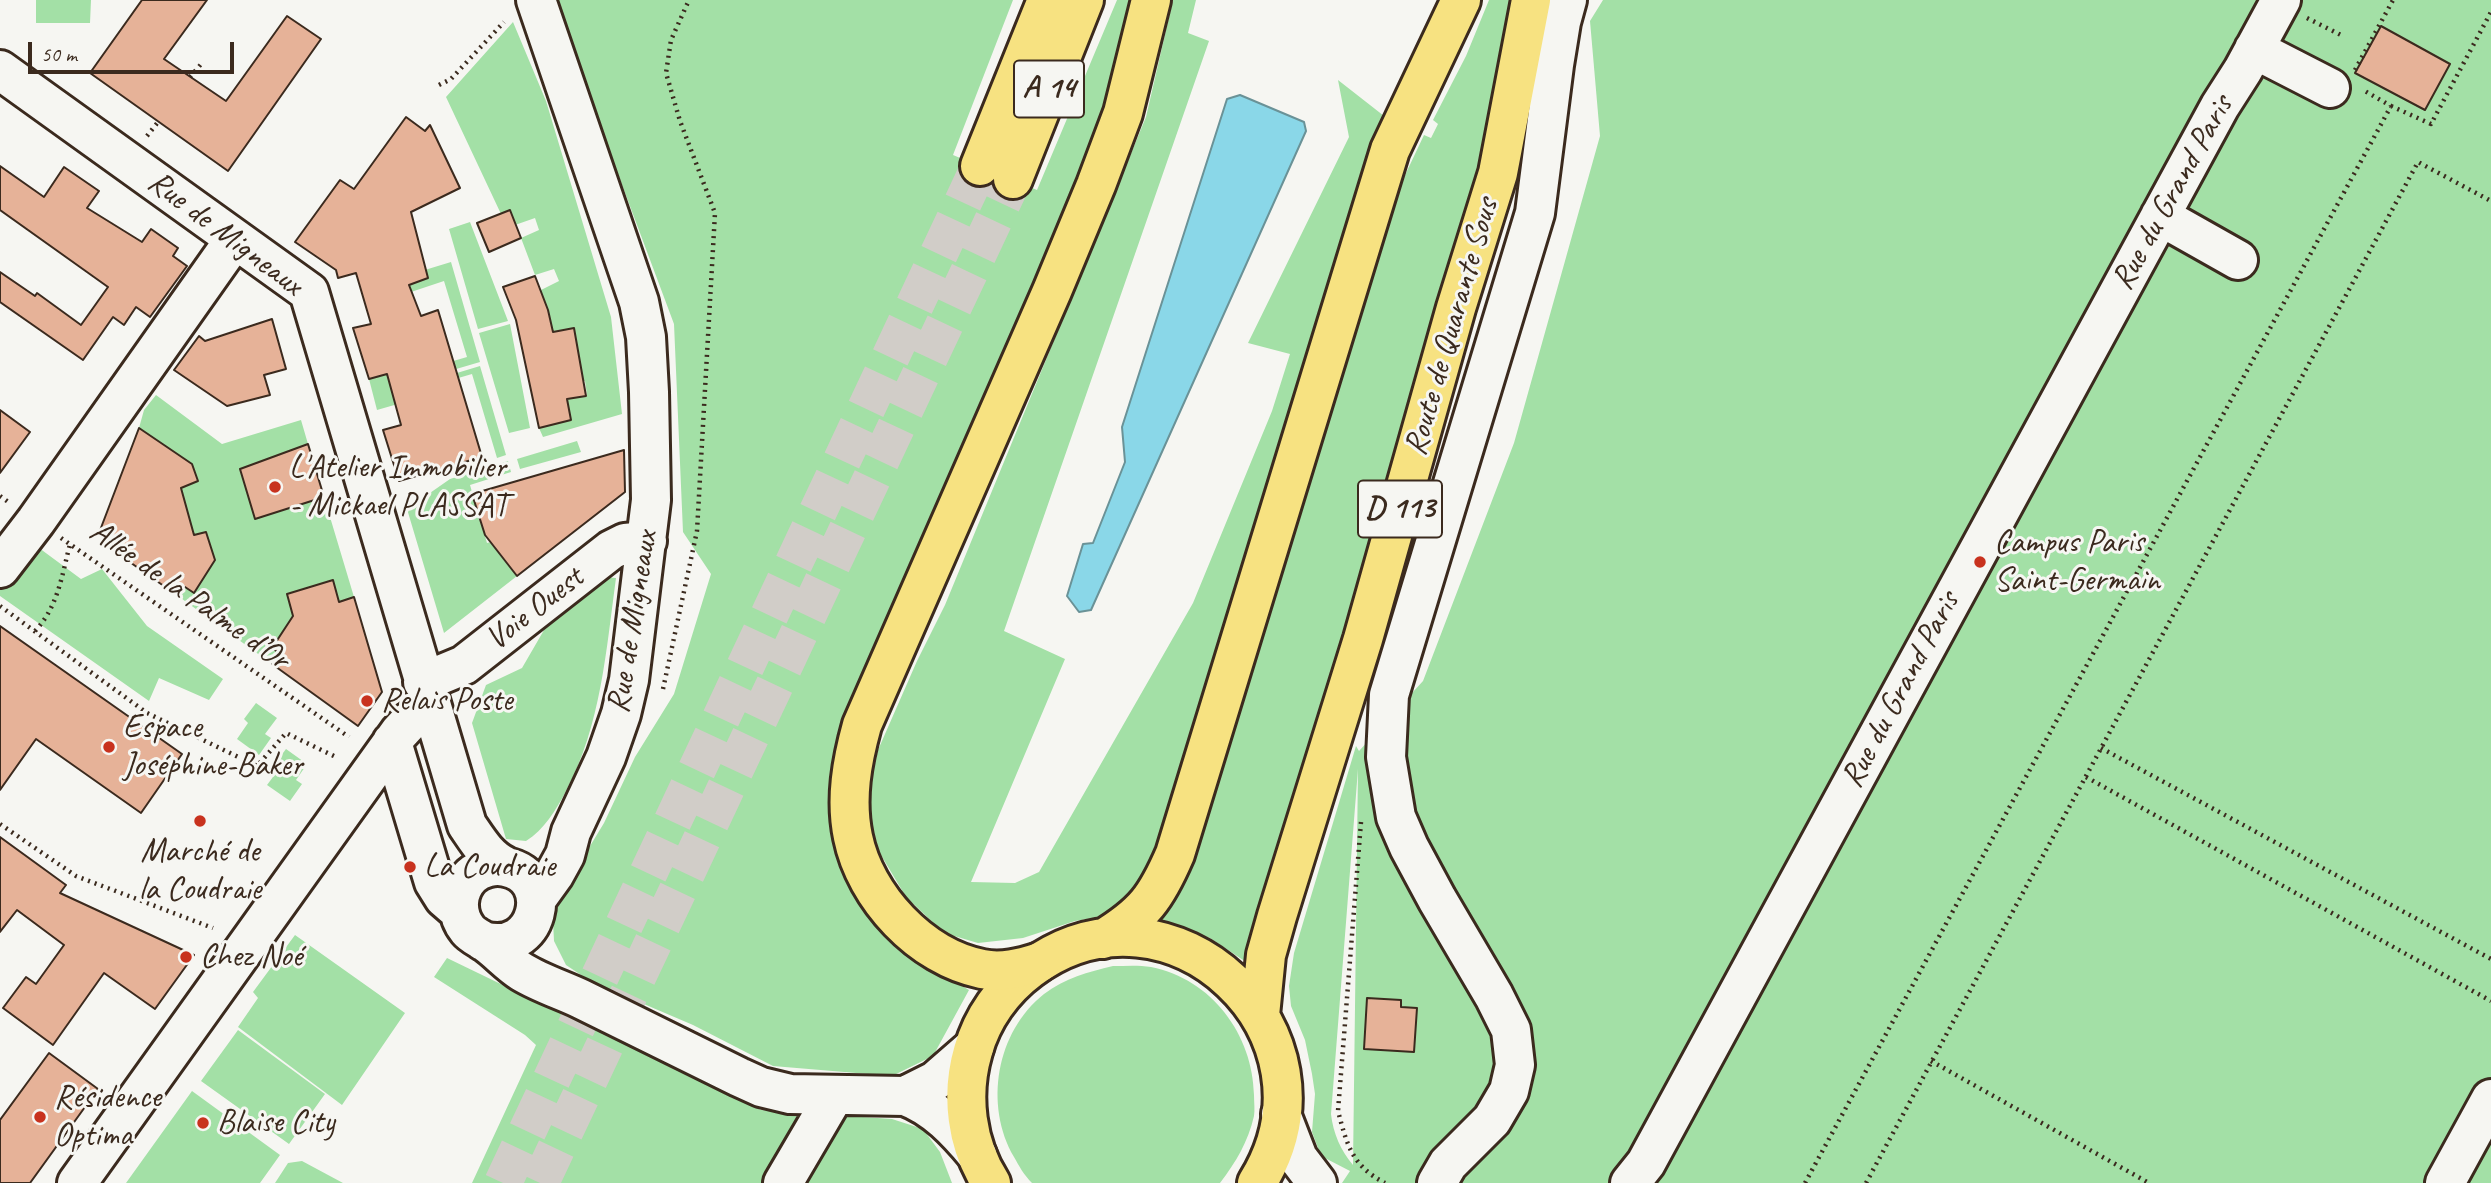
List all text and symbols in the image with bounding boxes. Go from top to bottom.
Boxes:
scale bar [32,28,238,72]
text: 50 m [41,41,77,67]
road number: A 14 [1014,60,1084,118]
street label: Rue du Grand Paris [2103,89,2243,297]
street label: Rue de Migneaux [140,163,310,305]
street label: Route de Quarante Sous [1396,194,1508,460]
place label: L'Atelier Immobilier - Mickael PLASSAT [289,448,507,526]
marker: L'Atelier Immobilier - Mickael PLASSAT [267,479,283,495]
road number: D 113 [1358,480,1442,538]
street label: Allée de la Palme d’Or [81,512,297,680]
place label: Campus Paris Saint-Germain [1994,523,2160,601]
street label: Rue de Migneaux [599,528,667,716]
marker: Campus Paris Saint-Germain [1972,554,1988,570]
street label: Voie Ouest [478,559,592,659]
street label: Rue du Grand Paris [1833,585,1969,795]
place label: Relais Poste [381,681,513,721]
marker: Relais Poste [359,693,375,709]
place label: Espace Joséphine-Baker [123,708,303,786]
marker: Espace Joséphine-Baker [101,739,117,755]
marker: Marché de la Coudraie [192,813,208,829]
place label: Marché de la Coudraie [139,832,261,910]
place label: La Coudraie [424,847,555,887]
marker: La Coudraie [402,859,418,875]
place label: Chez Noé [200,937,302,977]
marker: Chez Noé [178,949,194,965]
place label: Résidence Optima [54,1078,161,1156]
place label: Blaise City [217,1103,335,1143]
marker: Résidence Optima [32,1109,48,1125]
marker: Blaise City [195,1115,211,1131]

